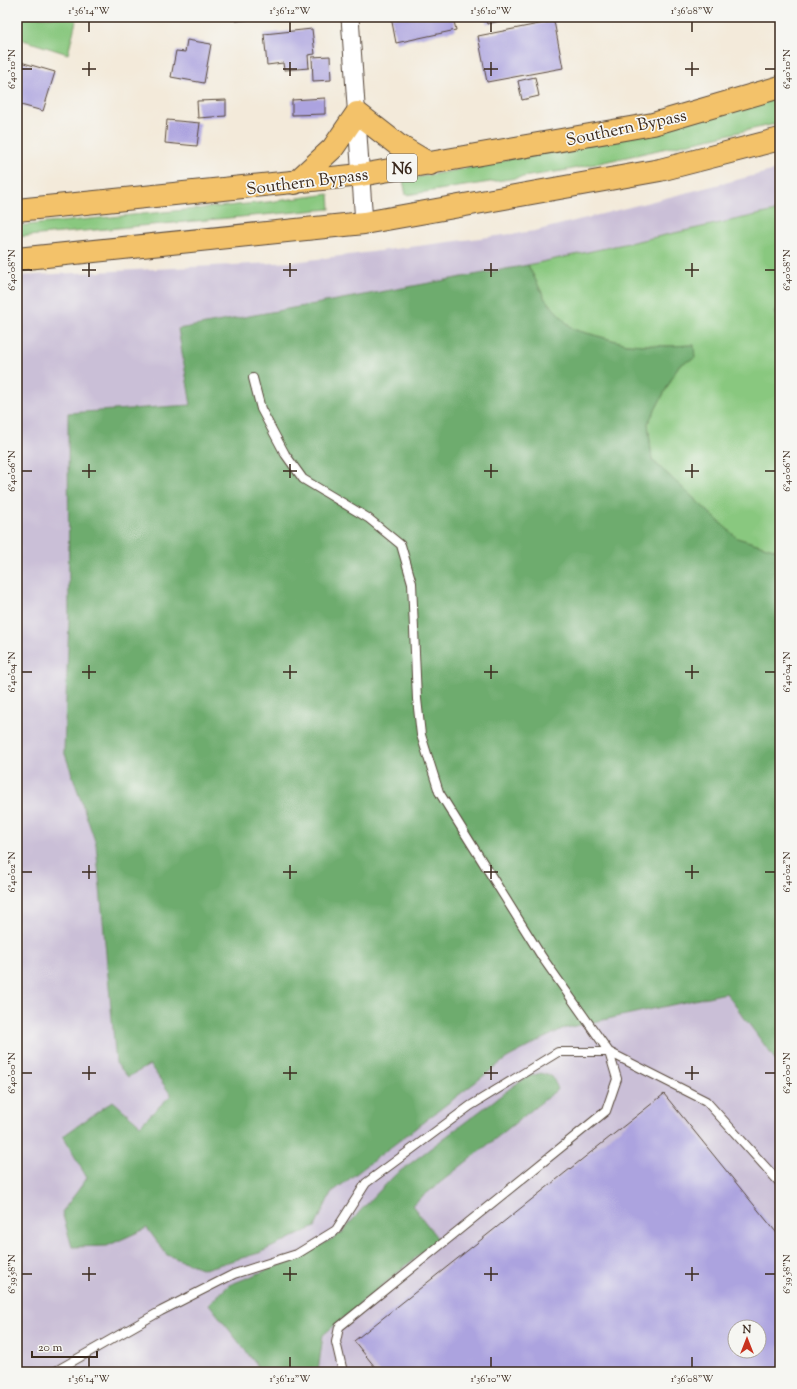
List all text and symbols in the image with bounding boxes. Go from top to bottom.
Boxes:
text: 1°36'14"W [68,4,110,19]
text: 1°36'12"W [270,4,310,19]
text: 1°36'10"W [470,4,512,19]
text: 1°36'08"W [671,4,713,19]
text: 6°40'10"N [5,49,20,89]
text: 6°40'10"N [780,49,795,89]
street label: Southern Bypass [564,104,689,153]
road number: N6 [387,154,417,182]
street label: Southern Bypass [245,164,370,202]
text: 6°40'08"N [5,249,20,291]
text: 6°40'08"N [780,249,795,291]
text: 6°40'06"N [5,450,20,492]
text: 6°40'06"N [780,450,795,492]
text: 6°40'04"N [5,652,20,692]
text: 6°40'04"N [780,652,795,692]
text: 6°40'02"N [5,852,20,892]
text: 6°40'02"N [780,852,795,892]
text: 6°40'00"N [5,1052,20,1094]
text: 6°40'00"N [780,1052,795,1094]
text: 6°39'58"N [5,1254,20,1294]
text: 6°39'58"N [780,1254,795,1294]
north arrow [727,1319,767,1359]
text: N [742,1322,752,1338]
scale bar [32,1333,97,1359]
text: 20 m [38,1339,63,1357]
text: 1°36'14"W [68,1372,110,1387]
text: 1°36'12"W [270,1372,310,1387]
text: 1°36'10"W [470,1372,512,1387]
text: 1°36'08"W [671,1372,713,1387]

